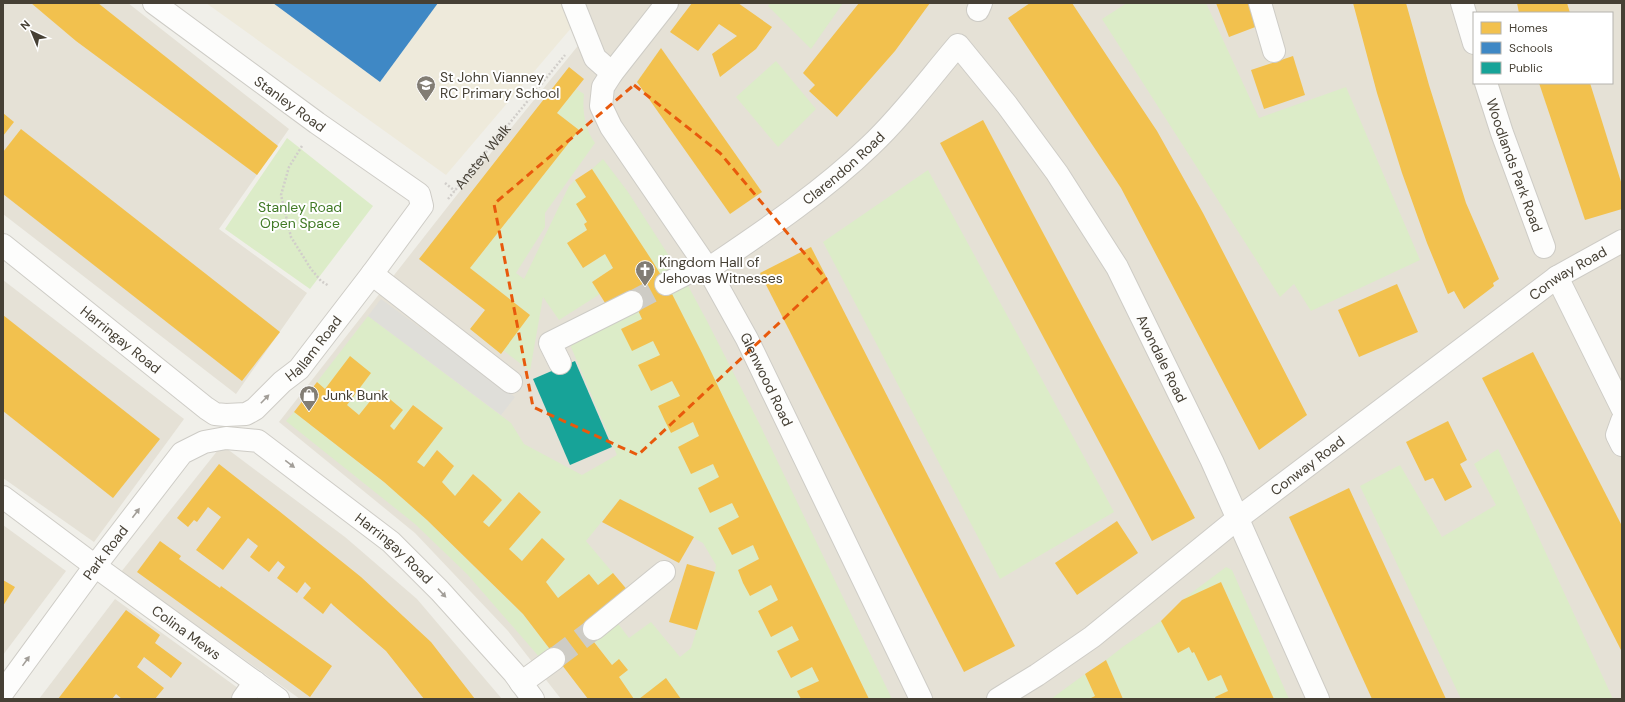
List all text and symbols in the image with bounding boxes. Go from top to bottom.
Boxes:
north arrow [12,12,52,52]
legend [1473,12,1613,84]
text: N [17,17,33,33]
text: Homes [1509,20,1548,36]
text: Schools [1509,40,1553,56]
text: Public [1509,60,1543,76]
place label: St John Vianney RC Primary School [440,68,559,102]
street label: Stanley Road [251,72,329,136]
school or university icon: St John Vianney RC Primary School [415,74,437,102]
street label: Woodlands Park Road [1483,96,1547,234]
street label: Anstey Walk [451,120,515,193]
street label: Clarendon Road [799,128,888,209]
park label: Stanley Road Open Space [258,198,342,232]
street label: Conway Road [1525,242,1610,304]
place label: Kingdom Hall of Jehovas Witnesses [659,253,783,287]
church icon: Kingdom Hall of Jehovas Witnesses [634,259,656,287]
street label: Harringay Road [77,302,165,377]
street label: Hallam Road [282,312,346,385]
street label: Avondale Road [1133,312,1191,406]
street label: Glenwood Road [736,329,797,429]
shop icon: Junk Bunk [298,384,320,412]
place label: Junk Bunk [323,386,388,404]
one-way arrow [260,394,270,404]
street label: Conway Road [1267,432,1348,500]
one-way arrow [284,460,295,469]
one-way arrow [132,508,140,518]
street label: Harringay Road [351,509,437,588]
street label: Park Road [79,522,132,583]
one-way arrow [437,588,446,598]
street label: Colina Mews [148,601,225,664]
one-way arrow [22,655,30,666]

